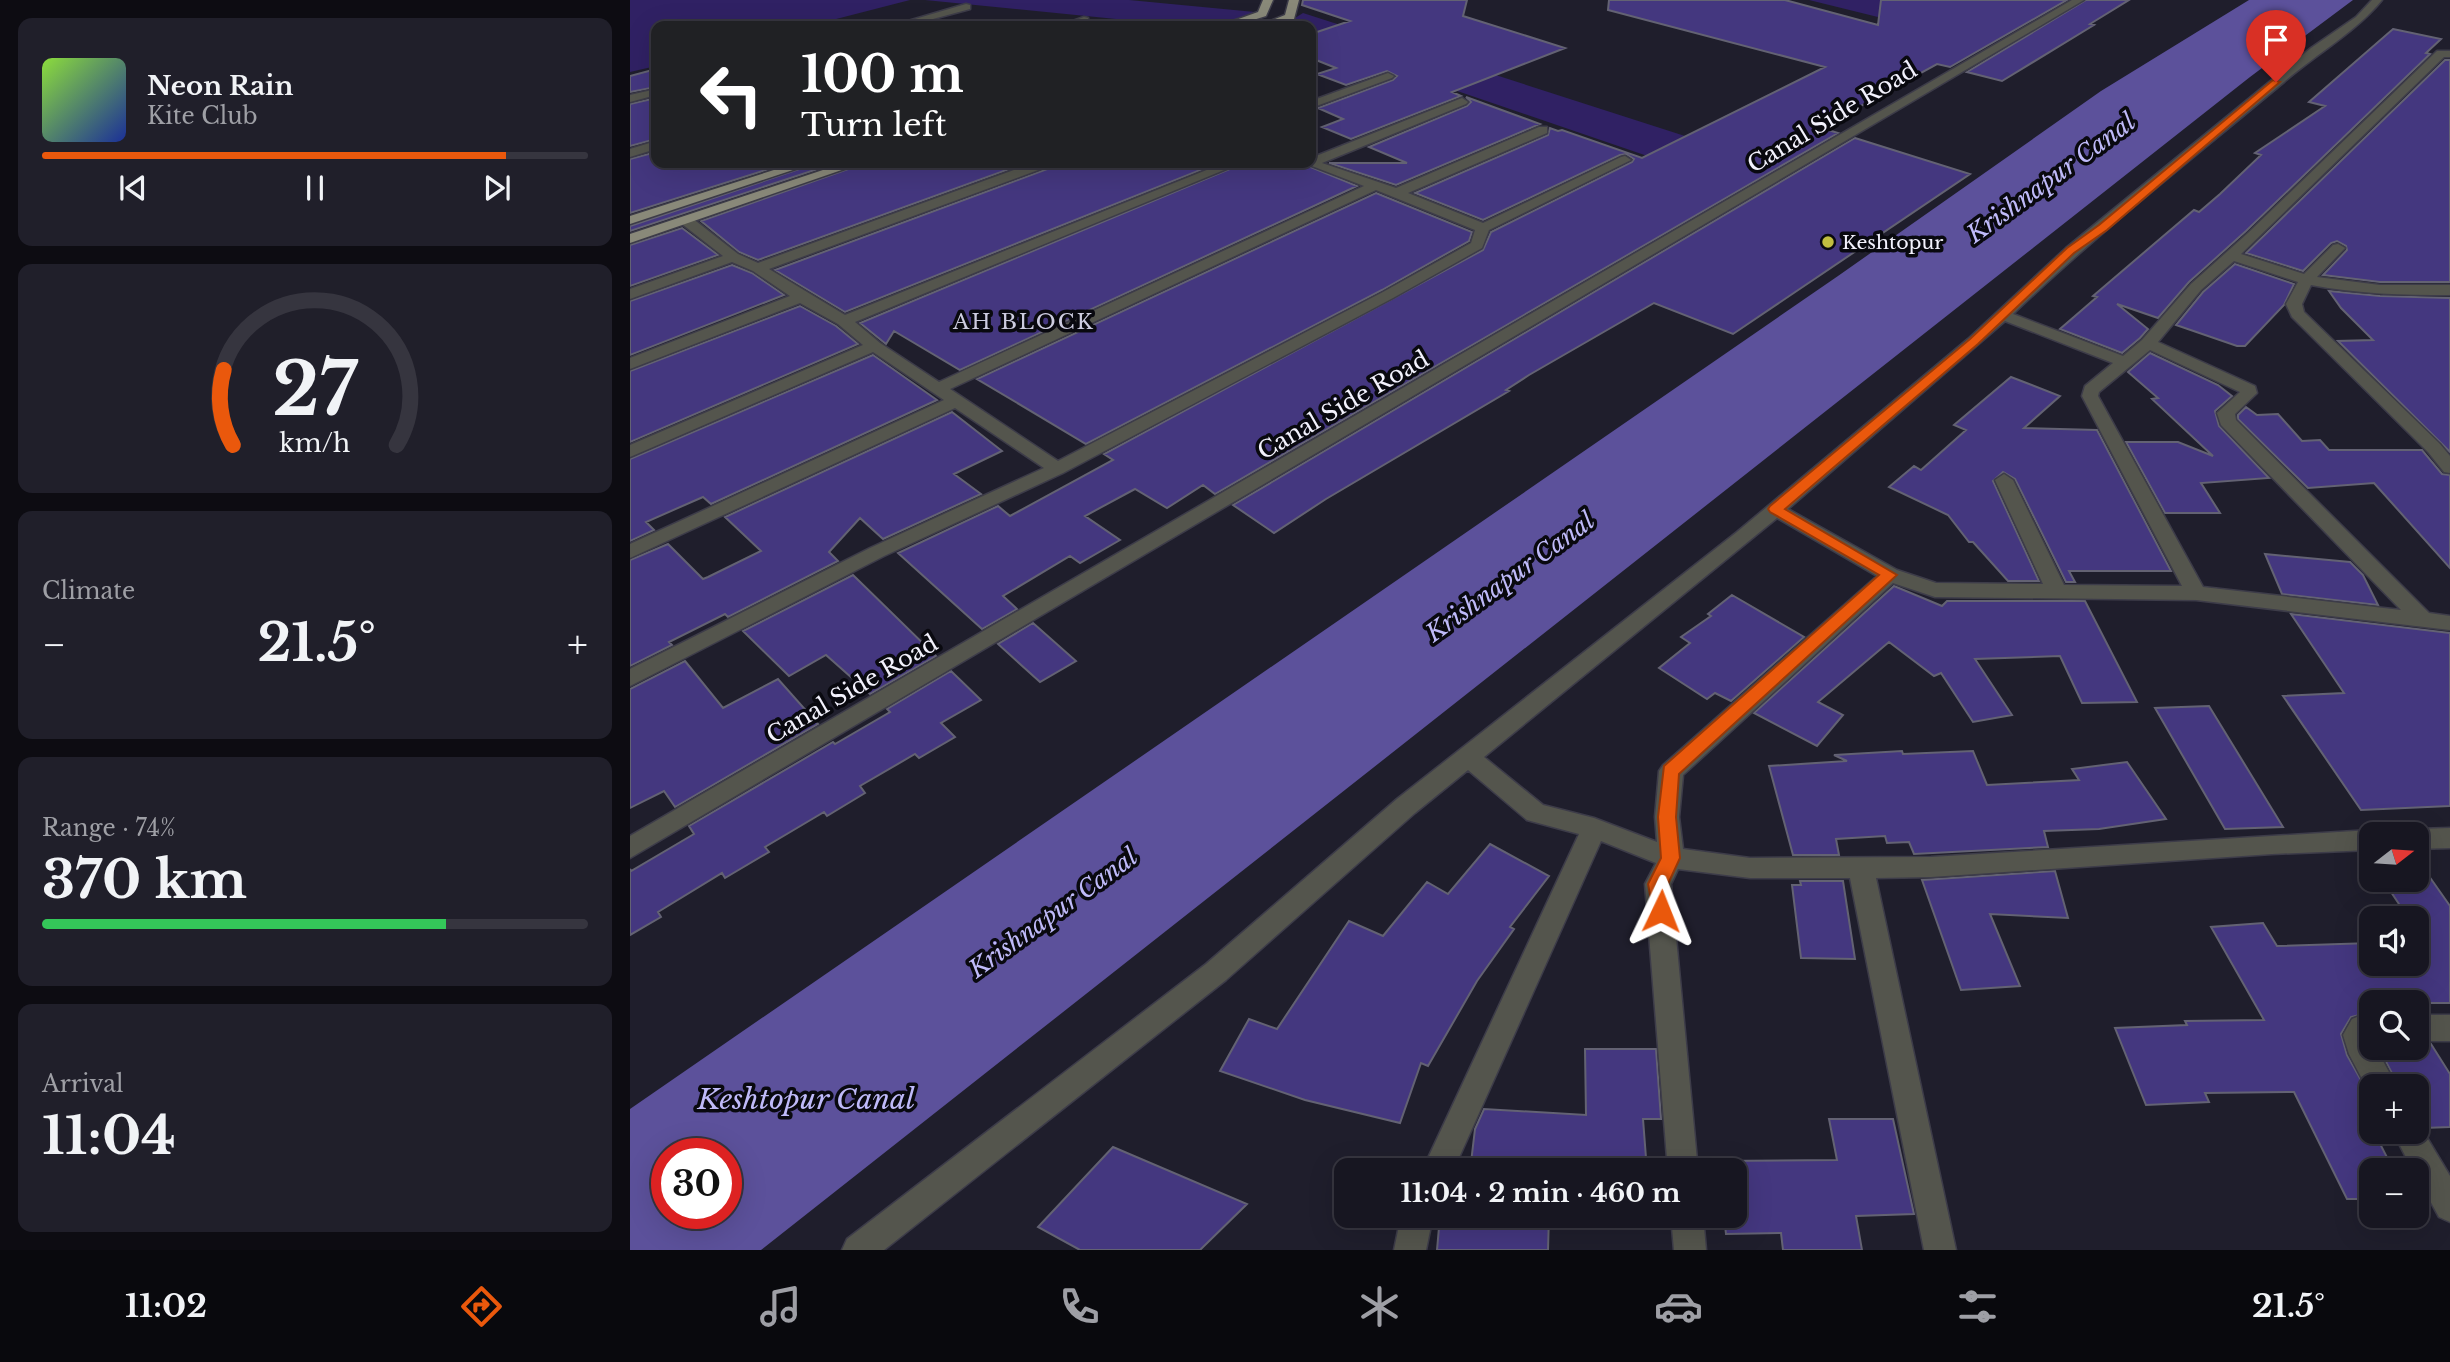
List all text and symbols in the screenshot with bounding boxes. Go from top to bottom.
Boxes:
pin [2246,10,2306,82]
icon: arrive [2257,21,2295,59]
text: 100 m [801,44,964,105]
icon: left [686,49,777,140]
street label: Canal Side Road [1742,55,1922,179]
text: Neon Rain [147,70,293,102]
text: Kite Club [147,102,258,130]
text: Turn left [801,105,947,145]
water label: Krishnapur Canal [1960,107,2141,249]
icon: previous [114,169,152,207]
icon: pause [296,169,334,207]
icon: next [478,169,516,207]
place label: Keshtopur [1842,231,1943,254]
marker: Keshtopur [1820,234,1836,250]
district label: AH BLOCK [952,309,1095,335]
text: 27 [273,344,359,435]
street label: Canal Side Road [1252,345,1434,465]
text: km/h [280,427,350,458]
water label: Krishnapur Canal [1419,506,1600,648]
text: Climate [42,577,135,605]
text: 21.5° [257,611,376,675]
text: − [42,621,66,668]
text: + [567,621,588,668]
street label: Canal Side Road [761,629,943,749]
text: Range · 74% [42,814,175,842]
north arrow [2359,822,2429,892]
map controls [2359,822,2429,1228]
water label: Krishnapur Canal [962,842,1143,984]
text: 370 km [42,848,247,912]
position arrow [1624,874,1698,948]
button: sound [2359,906,2429,976]
button: search [2359,990,2429,1060]
text: Arrival [42,1070,123,1098]
button: + [2359,1074,2429,1144]
water label: Keshtopur Canal [696,1082,915,1117]
text: 11:04 [42,1104,176,1168]
speed limit sign: 30 [651,1138,742,1229]
button: − [2359,1158,2429,1228]
text: 11:04 · 2 min · 460 m [1400,1177,1681,1209]
icon: directions [457,1282,506,1331]
icon: music [756,1282,805,1331]
icon: phone [1055,1282,1104,1331]
icon: climate [1355,1282,1404,1331]
icon: car [1654,1282,1703,1331]
icon: filters [1953,1282,2002,1331]
text: 11:02 [125,1286,207,1326]
text: 21.5° [2252,1286,2325,1326]

